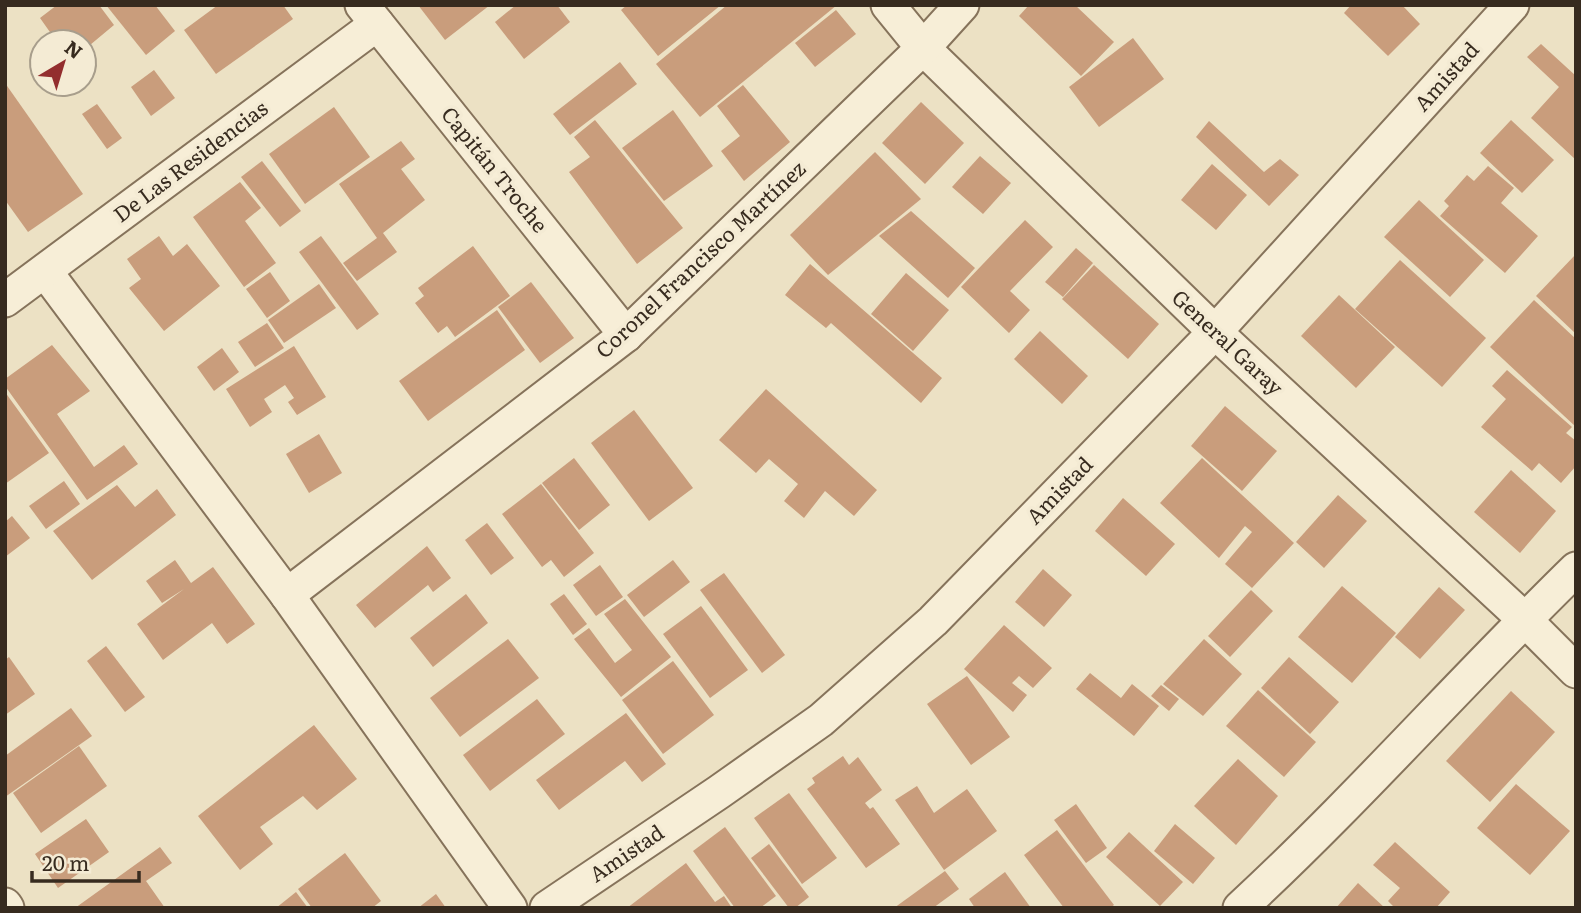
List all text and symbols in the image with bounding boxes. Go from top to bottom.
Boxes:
north arrow [28,28,98,98]
text: N [59,33,89,65]
street label: Amistad [1406,34,1485,117]
street label: De Las Residencias [106,92,273,228]
street label: Capitán Troche [435,99,557,238]
street label: Coronel Francisco Martínez [587,152,811,364]
street label: General Garay [1166,281,1292,402]
street label: Amistad [1018,448,1099,530]
street label: Amistad [582,816,669,888]
scale bar [32,839,138,883]
text: 20 m [42,846,89,877]

